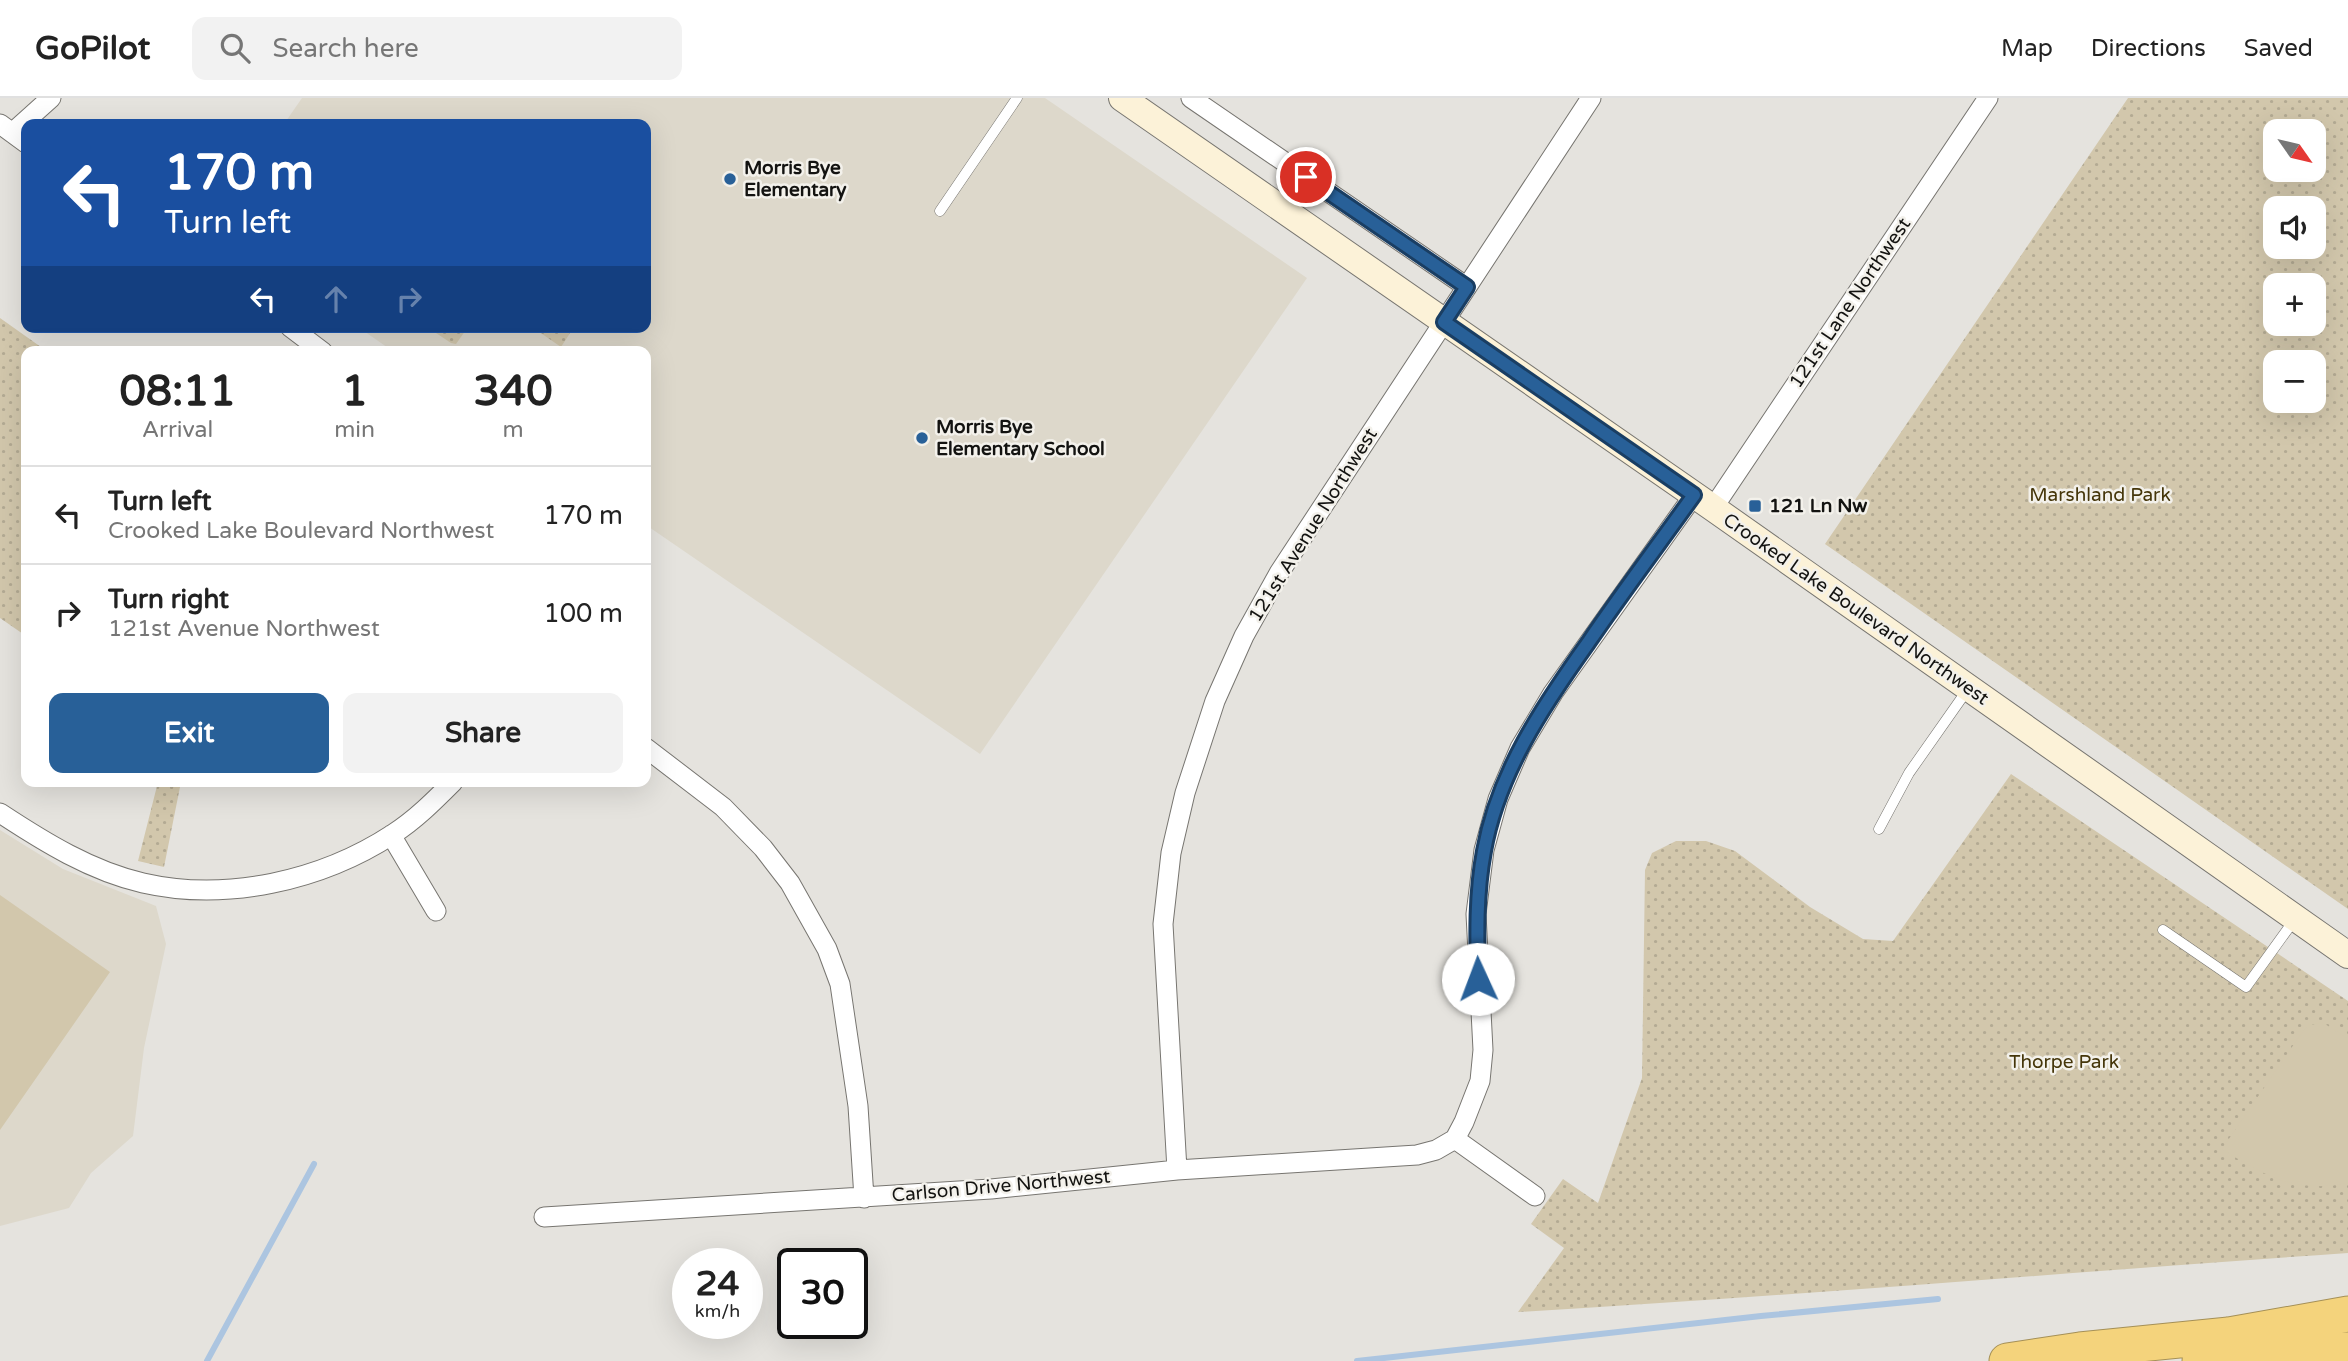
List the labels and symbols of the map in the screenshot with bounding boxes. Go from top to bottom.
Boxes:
north arrow [2263,119,2326,182]
pin [1276,147,1336,207]
place label: Morris Bye Elementary [744,157,847,202]
marker: Morris Bye Elementary [722,171,738,187]
street label: 121st Lane Northwest [1785,214,1915,392]
place label: Morris Bye Elementary School [936,416,1105,461]
street label: 121st Avenue Northwest [1244,424,1382,626]
marker: Morris Bye Elementary School [914,430,930,446]
park label: Marshland Park [2029,484,2171,506]
place label: 121 Ln Nw [1769,495,1867,517]
marker: 121 Ln Nw [1747,498,1763,514]
street label: Crooked Lake Boulevard Northwest [1719,508,1993,710]
position arrow [1441,942,1515,1016]
park label: Thorpe Park [2009,1051,2119,1073]
street label: Carlson Drive Northwest [891,1165,1111,1207]
speed limit sign: 30 [777,1248,868,1339]

